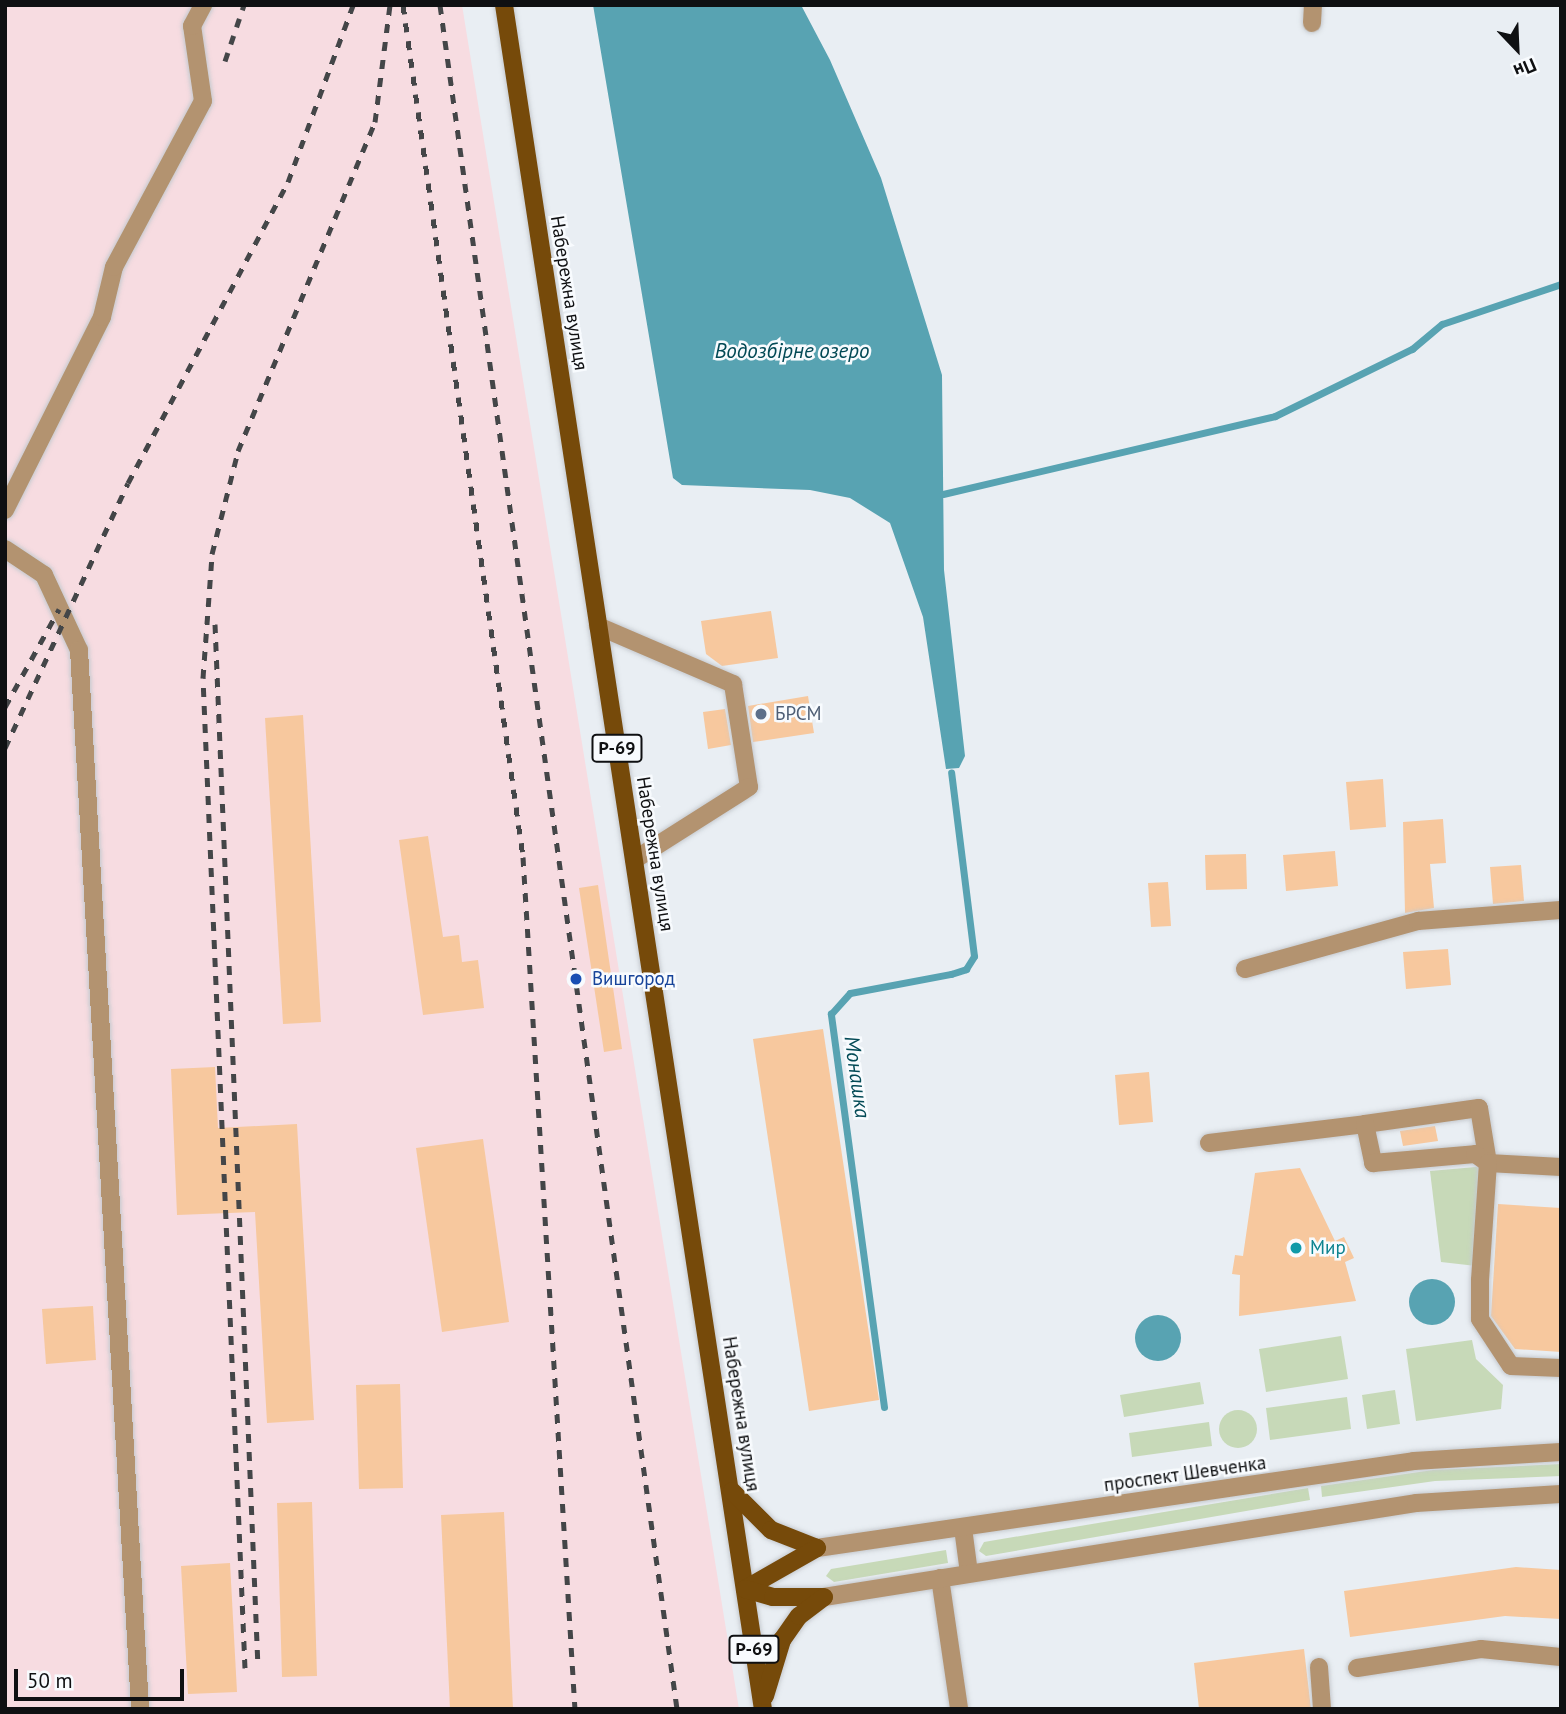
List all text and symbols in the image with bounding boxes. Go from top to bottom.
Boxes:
north arrow [1482,14,1552,84]
text: Пн [1510,53,1540,84]
street label: Набережна вулиця [545,214,593,372]
water label: Водозбірне озеро [715,338,869,364]
place label: БРСМ [775,703,822,725]
marker: БРСМ [753,706,769,722]
road number: Р-69 [591,734,643,762]
street label: Набережна вулиця [631,775,679,933]
place label: Вишгород [592,968,675,990]
marker: Вишгород [566,969,586,989]
water label: Монашка [839,1034,875,1120]
place label: Мир [1310,1237,1346,1259]
marker: Мир [1288,1240,1304,1256]
street label: Набережна вулиця [717,1335,765,1493]
street label: проспект Шевченка [1102,1451,1268,1497]
road number: Р-69 [728,1634,780,1664]
scale bar [18,1654,187,1698]
text: 50 m [27,1667,73,1694]

